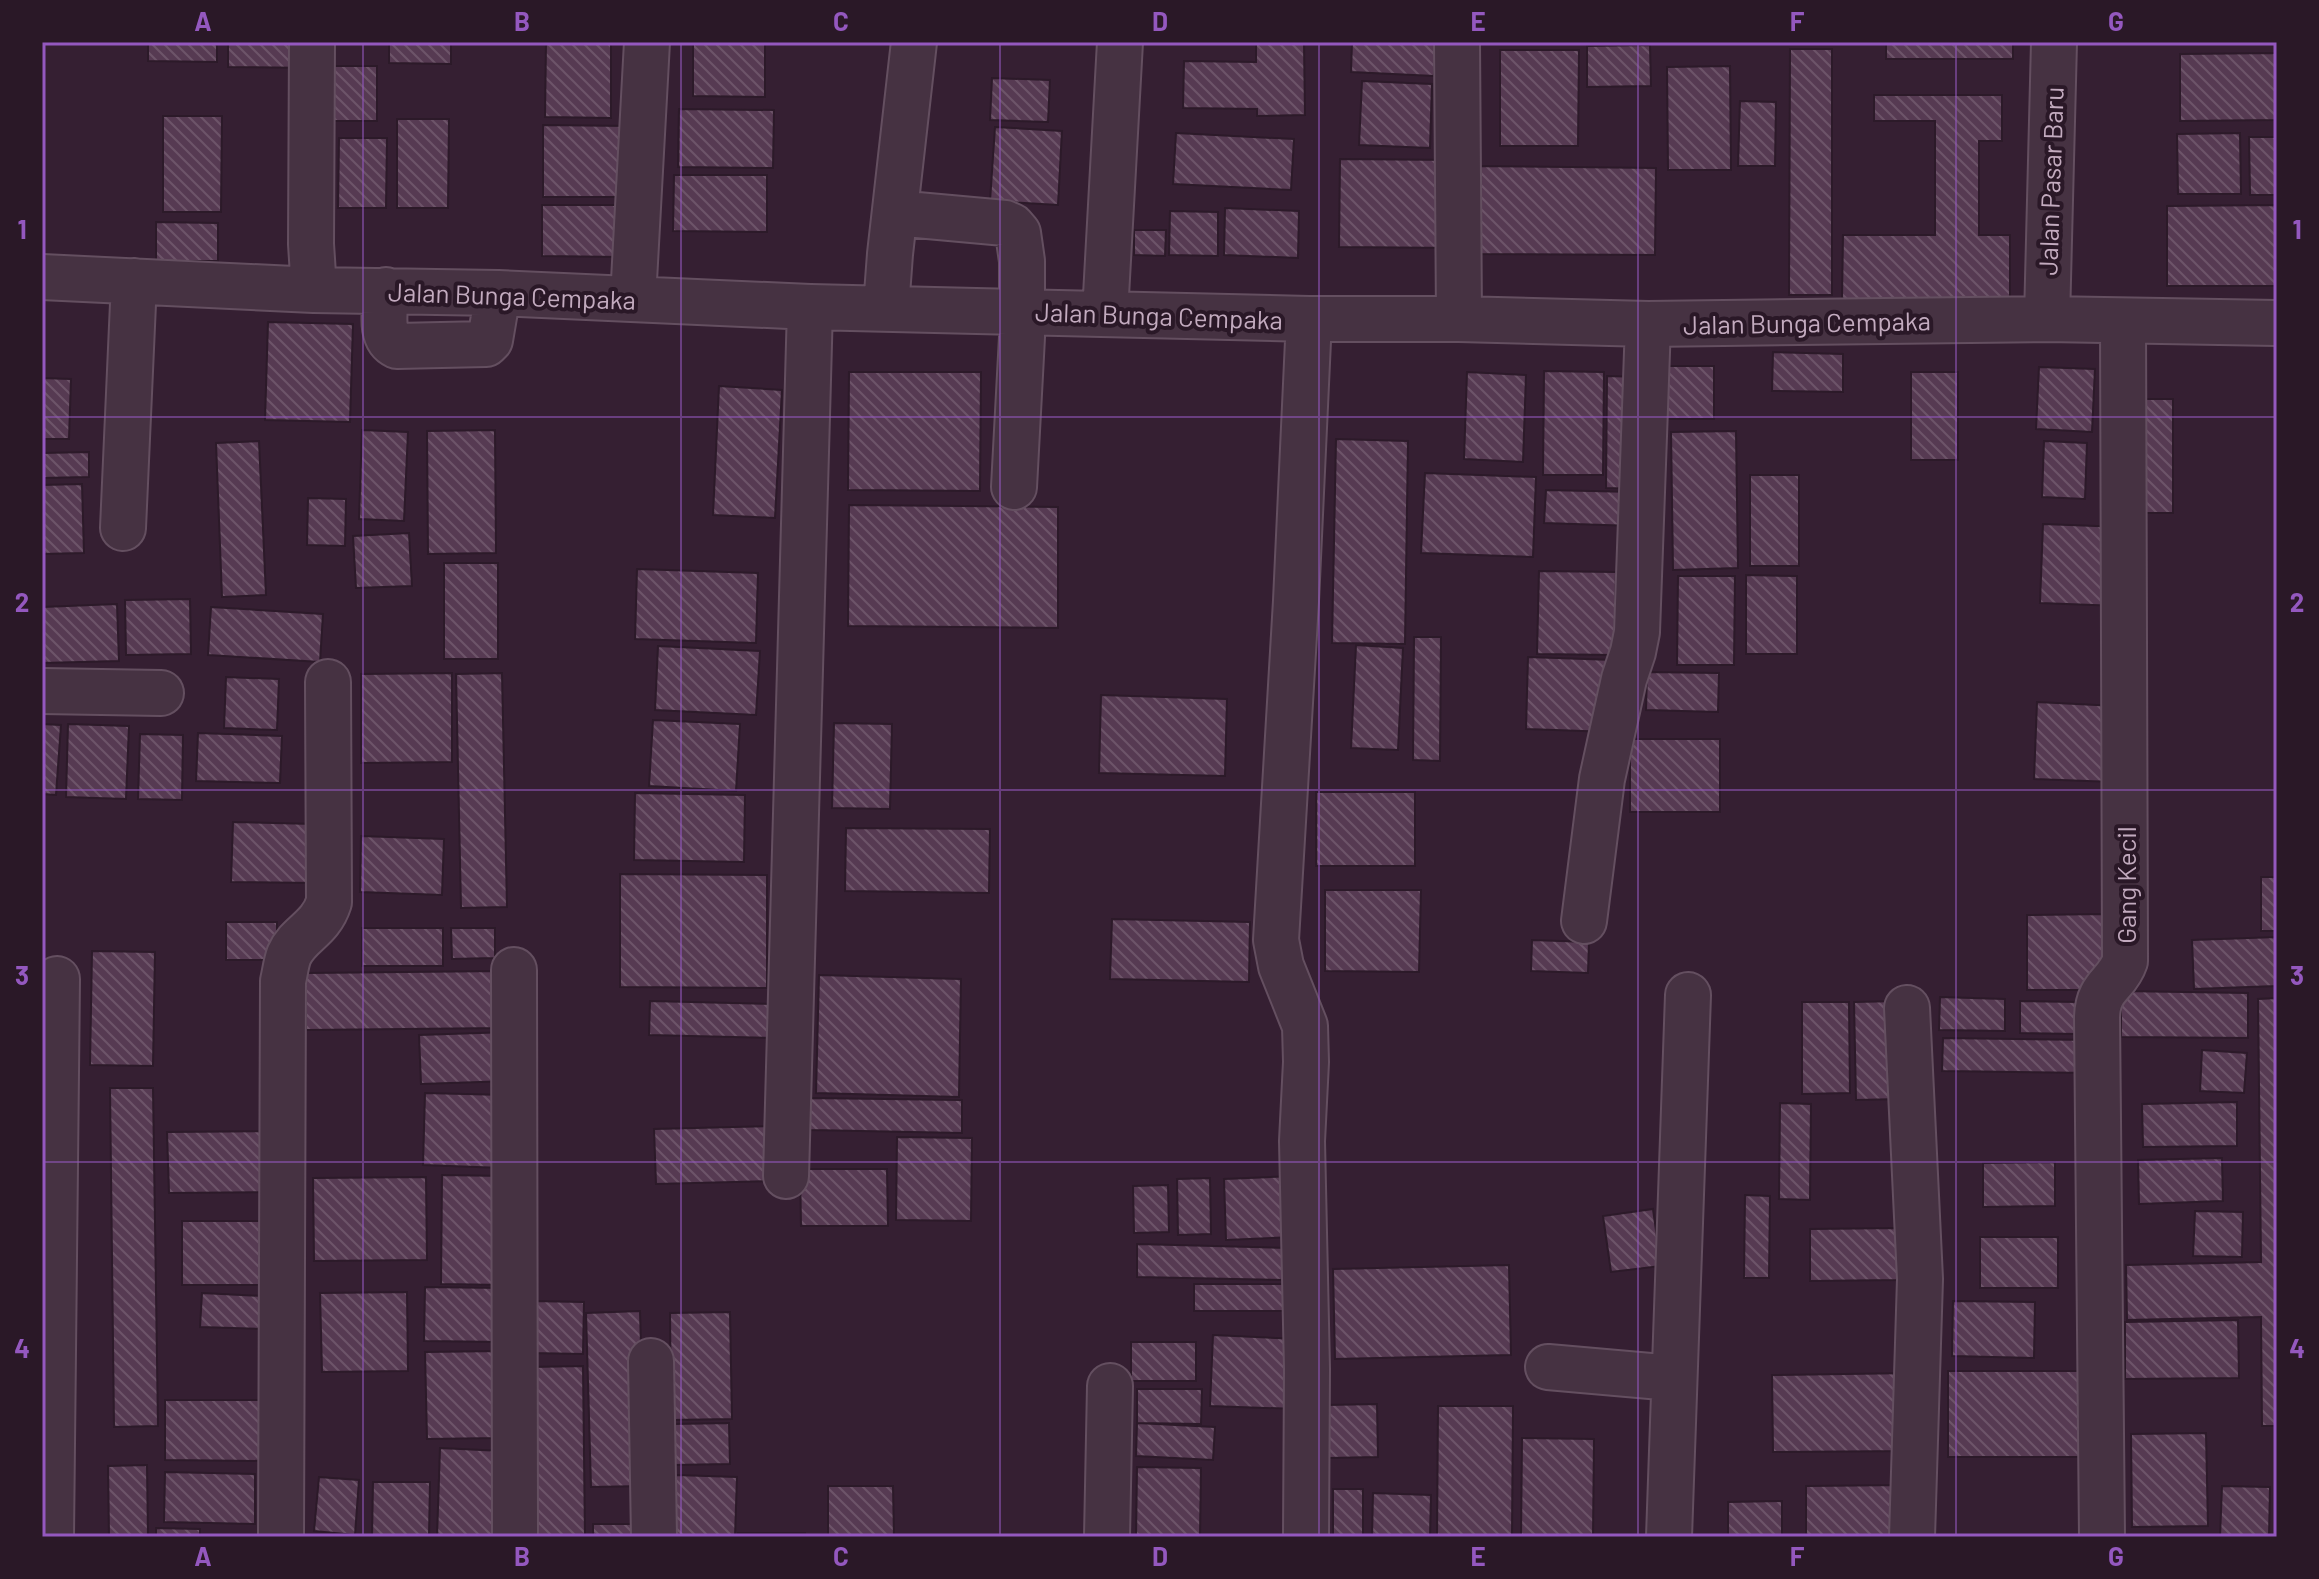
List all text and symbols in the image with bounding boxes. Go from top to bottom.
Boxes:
text: A [194,5,212,36]
text: B [514,5,530,36]
text: C [833,5,849,36]
text: D [1152,5,1168,36]
text: E [1470,5,1486,36]
text: F [1790,5,1805,36]
text: G [2108,5,2124,36]
street label: Jalan Pasar Baru [2031,86,2069,276]
text: 1 [17,213,27,244]
text: 1 [2292,213,2302,244]
street label: Jalan Bunga Cempaka [388,275,636,315]
street label: Jalan Bunga Cempaka [1035,295,1283,335]
street label: Jalan Bunga Cempaka [1683,304,1931,340]
text: 2 [15,586,29,617]
text: 2 [2290,586,2304,617]
street label: Gang Kecil [2110,826,2141,944]
text: 3 [15,959,29,990]
text: 3 [2290,959,2304,990]
text: 4 [14,1332,30,1363]
text: 4 [2289,1332,2305,1363]
text: A [194,1540,212,1571]
text: B [514,1540,530,1571]
text: C [833,1540,849,1571]
text: D [1152,1540,1168,1571]
text: E [1470,1540,1486,1571]
text: F [1790,1540,1805,1571]
text: G [2108,1540,2124,1571]

